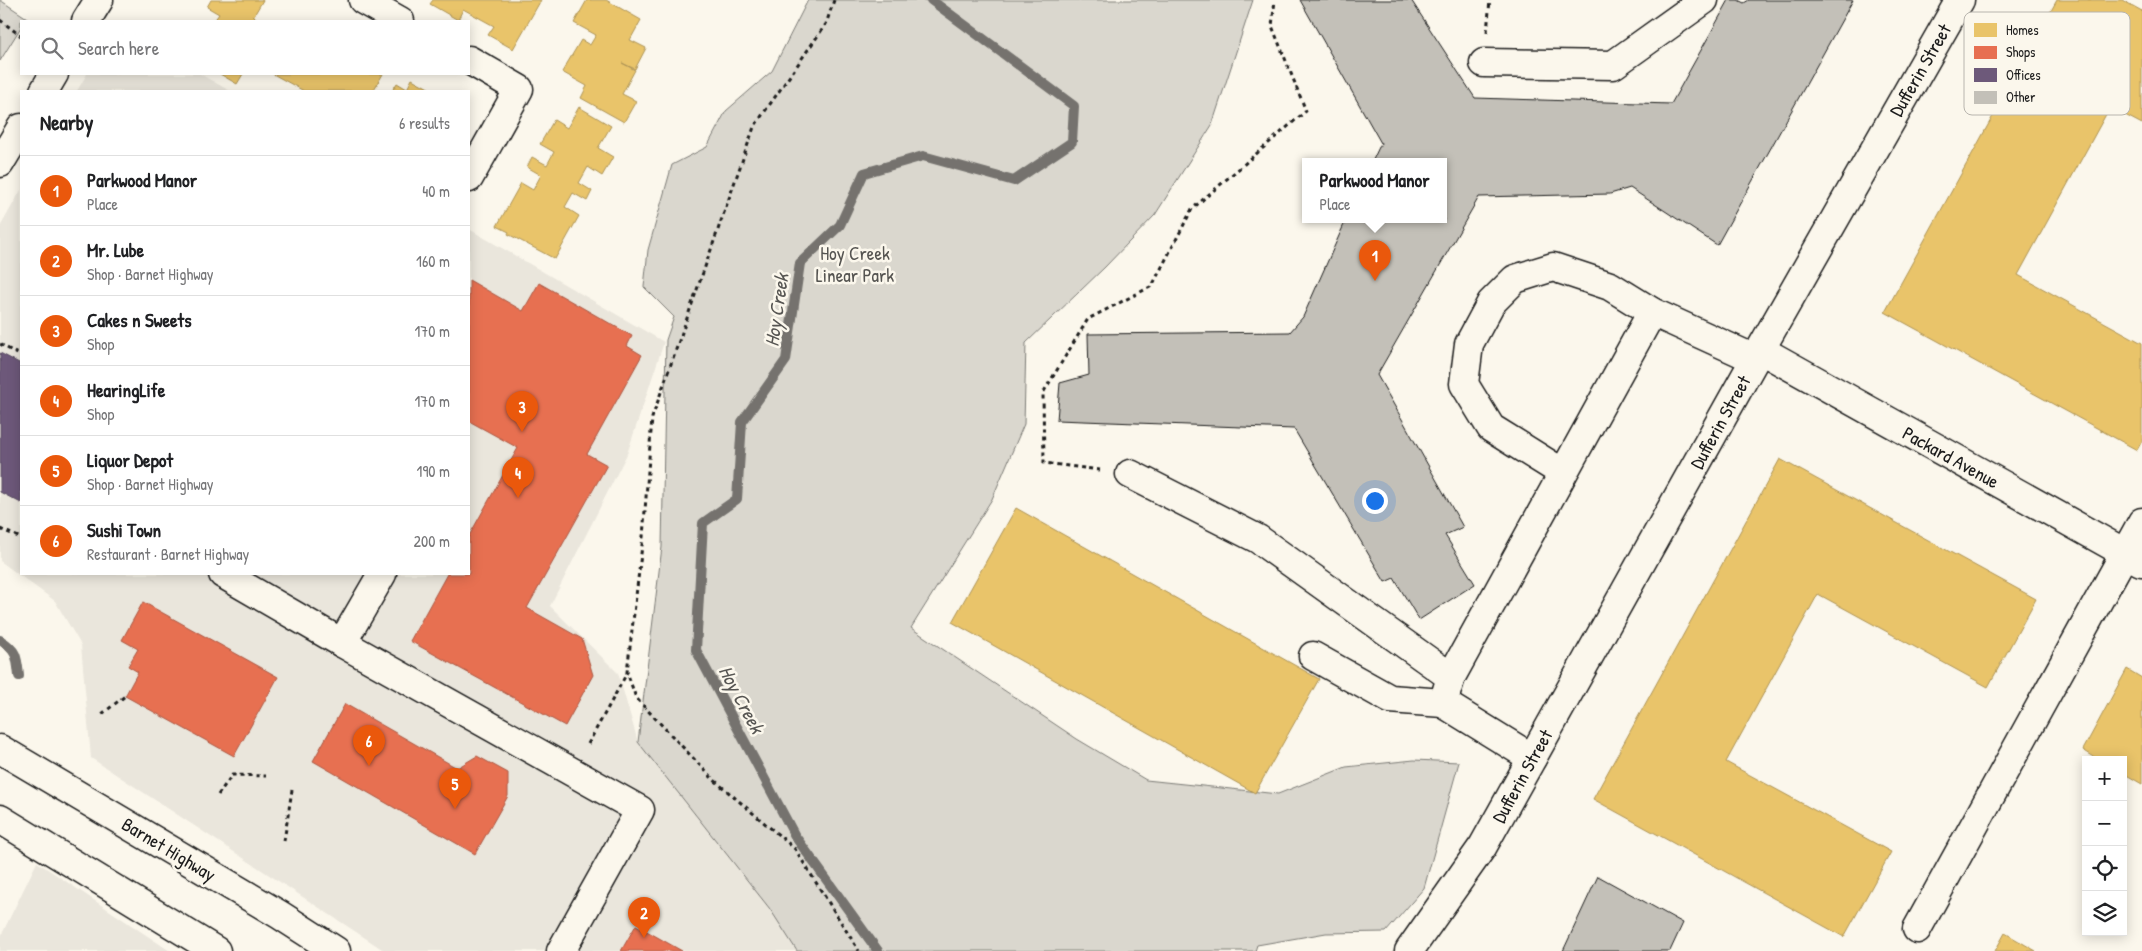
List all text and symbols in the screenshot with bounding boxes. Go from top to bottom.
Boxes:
legend [1964,12,2130,115]
street label: Dufferin Street [1883,19,1957,121]
search box [20,20,470,75]
text: Homes [2006,20,2039,39]
icon: search [38,34,66,62]
text: Search here [78,35,159,61]
text: Shops [2006,42,2035,62]
text: Offices [2006,65,2041,84]
text: Other [2006,87,2036,106]
text: Nearby [40,108,93,137]
text: 6 results [399,112,450,134]
popup [1302,158,1447,223]
text: Parkwood Manor [87,167,197,193]
text: Parkwood Manor [1320,167,1430,193]
text: 1 [53,180,59,202]
text: 40 m [422,180,450,202]
text: Place [87,193,118,215]
text: Place [1320,193,1350,215]
text: Mr. Lube [87,237,144,263]
park label: Hoy Creek Linear Park [816,240,894,288]
pin: 1 [1359,240,1391,281]
text: 2 [52,250,60,272]
text: 160 m [416,250,450,272]
text: Shop · Barnet Highway [87,263,214,285]
water label: Hoy Creek [758,270,796,348]
text: Cakes n Sweets [87,307,191,333]
text: 3 [52,320,60,342]
text: 170 m [415,320,450,342]
text: Shop [87,333,114,355]
street label: Dufferin Street [1684,370,1757,473]
text: HearingLife [87,377,165,403]
text: 4 [53,390,59,412]
text: 170 m [415,390,450,412]
pin: 3 [506,391,538,432]
text: Shop [87,403,114,425]
street label: Packard Avenue [1898,420,2004,494]
text: Liquor Depot [87,447,173,473]
pin: 4 [502,457,534,498]
text: 5 [53,460,59,482]
text: 190 m [417,460,450,482]
text: Shop · Barnet Highway [87,473,214,495]
your location [1362,488,1388,514]
text: Sushi Town [87,517,161,543]
text: 6 [53,530,59,552]
text: 200 m [414,530,450,552]
text: Restaurant · Barnet Highway [87,543,249,565]
water label: Hoy Creek [712,660,772,740]
street label: Dufferin Street [1486,724,1559,827]
pin: 6 [353,725,385,766]
map controls [2082,756,2127,936]
button: + [2082,756,2127,801]
pin: 5 [439,768,471,809]
button: − [2082,801,2127,846]
street label: Barnet Highway [117,811,221,887]
button: locate [2082,846,2127,891]
button: layers [2082,891,2127,936]
pin: 2 [628,897,660,938]

